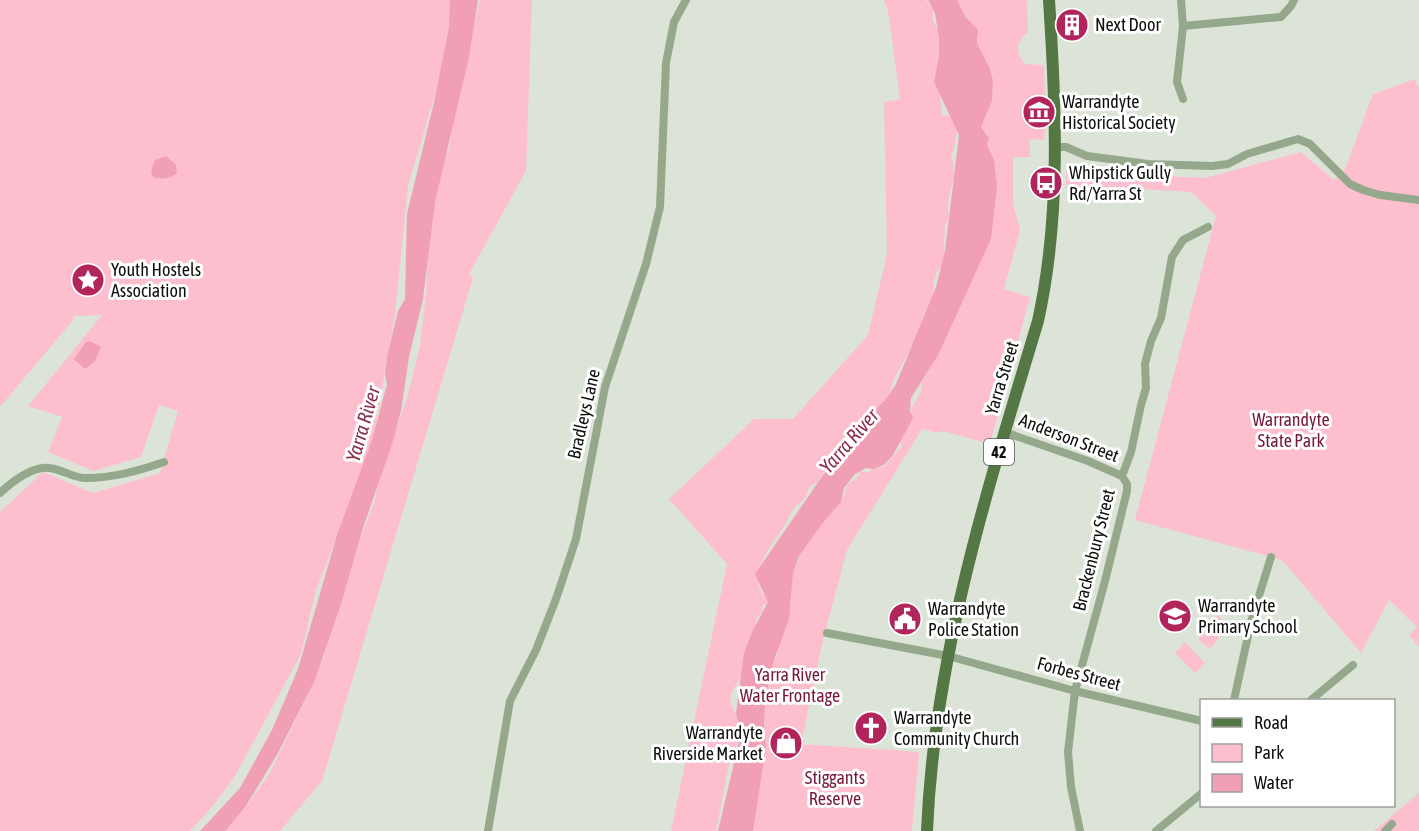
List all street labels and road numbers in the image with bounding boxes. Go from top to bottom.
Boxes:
street label: Yarra Street [980,338,1023,417]
street label: Bradleys Lane [563,367,604,461]
street label: Anderson Street [1016,409,1122,466]
road number: 42 [984,439,1014,465]
street label: Brackenbury Street [1068,487,1119,613]
street label: Forbes Street [1035,652,1123,695]

